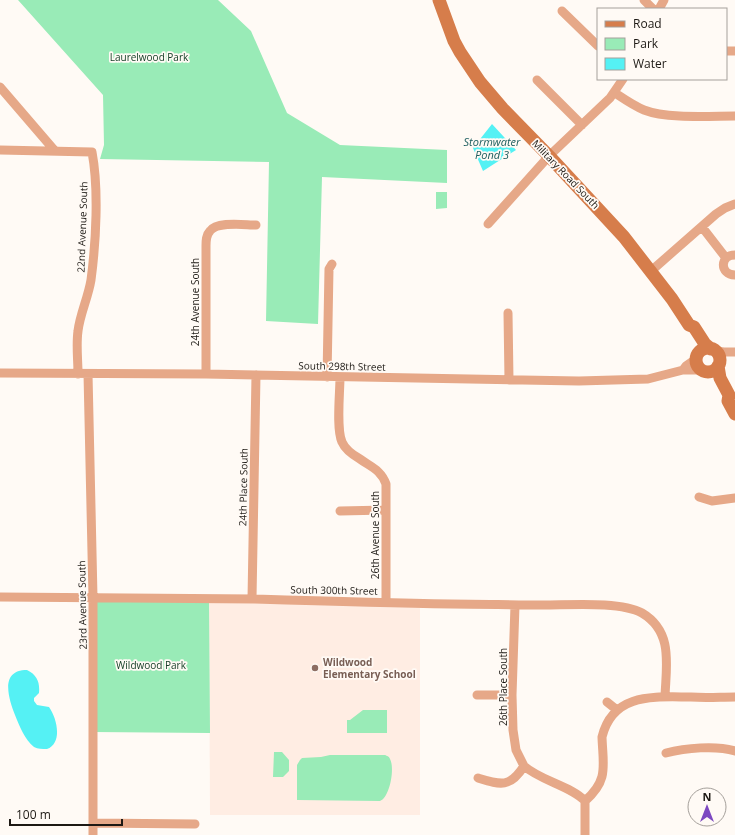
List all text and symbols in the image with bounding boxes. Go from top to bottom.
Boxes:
legend [597,8,727,80]
text: Road [633,15,662,32]
text: Park [633,35,659,52]
park label: Laurelwood Park [110,50,189,64]
text: Water [633,55,667,72]
water label: Stormwater Pond 3 [464,134,521,162]
street label: Military Road South [529,136,603,212]
street label: 22nd Avenue South [73,181,91,273]
street label: 24th Avenue South [188,258,202,346]
street label: South 298th Street [298,358,386,374]
street label: 24th Place South [235,448,251,526]
street label: 26th Avenue South [368,491,382,579]
street label: 23rd Avenue South [74,560,90,650]
street label: South 300th Street [290,582,378,598]
street label: 26th Place South [496,648,510,726]
place label: Wildwood Elementary School [323,655,416,681]
park label: Wildwood Park [116,658,187,672]
marker: Wildwood Elementary School [310,663,320,673]
north arrow [687,787,727,827]
text: N [703,789,711,804]
scale bar [10,801,122,827]
text: 100 m [16,806,51,823]

